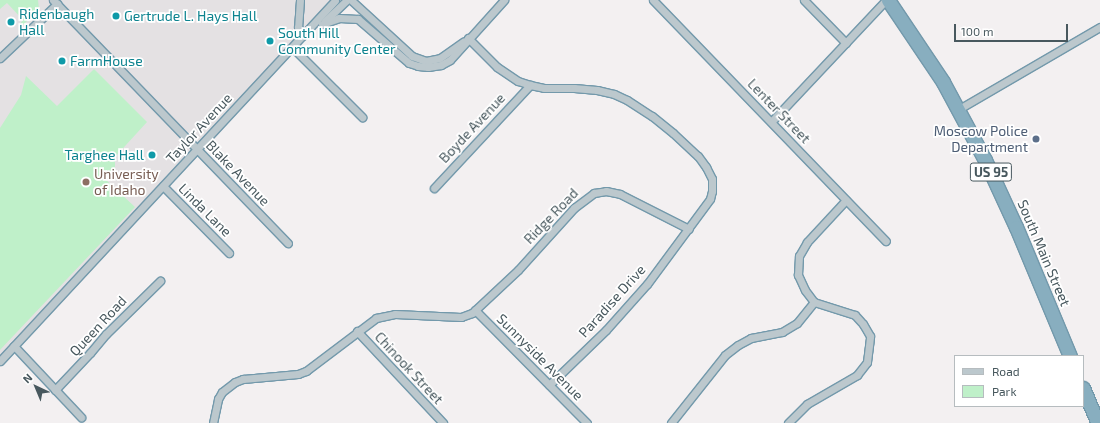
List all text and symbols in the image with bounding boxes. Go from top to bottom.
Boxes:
place label: Ridenbaugh Hall [19,6,94,38]
place label: Gertrude L. Hays Hall [124,8,257,24]
marker: Gertrude L. Hays Hall [111,11,121,21]
scale bar [956,16,1070,42]
marker: Ridenbaugh Hall [6,17,16,27]
text: 100 m [961,24,993,38]
place label: South Hill Community Center [278,25,396,58]
marker: South Hill Community Center [265,36,275,46]
place label: FarmHouse [70,53,143,69]
marker: FarmHouse [57,56,67,66]
street label: Lenter Street [744,75,814,147]
street label: Taylor Avenue [162,89,236,167]
street label: Boyde Avenue [435,90,509,166]
place label: Moscow Police Department [933,123,1028,156]
marker: Moscow Police Department [1031,134,1041,144]
street label: Blake Avenue [202,137,274,209]
place label: Targhee Hall [64,147,144,163]
marker: Targhee Hall [147,150,157,160]
road number: US 95 [969,161,1013,183]
place label: University of Idaho [94,166,159,198]
marker: University of Idaho [81,177,91,187]
street label: Linda Lane [175,180,235,240]
street label: Ridge Road [520,185,582,247]
street label: South Main Street [1014,197,1074,309]
street label: Paradise Drive [575,261,649,341]
street label: Queen Road [66,293,130,359]
street label: Sunnyside Avenue [493,310,587,404]
street label: Chinook Street [371,328,447,408]
legend [954,355,1084,407]
text: Road [992,364,1020,378]
north arrow [16,367,56,407]
text: N [20,371,35,385]
text: Park [992,384,1017,398]

